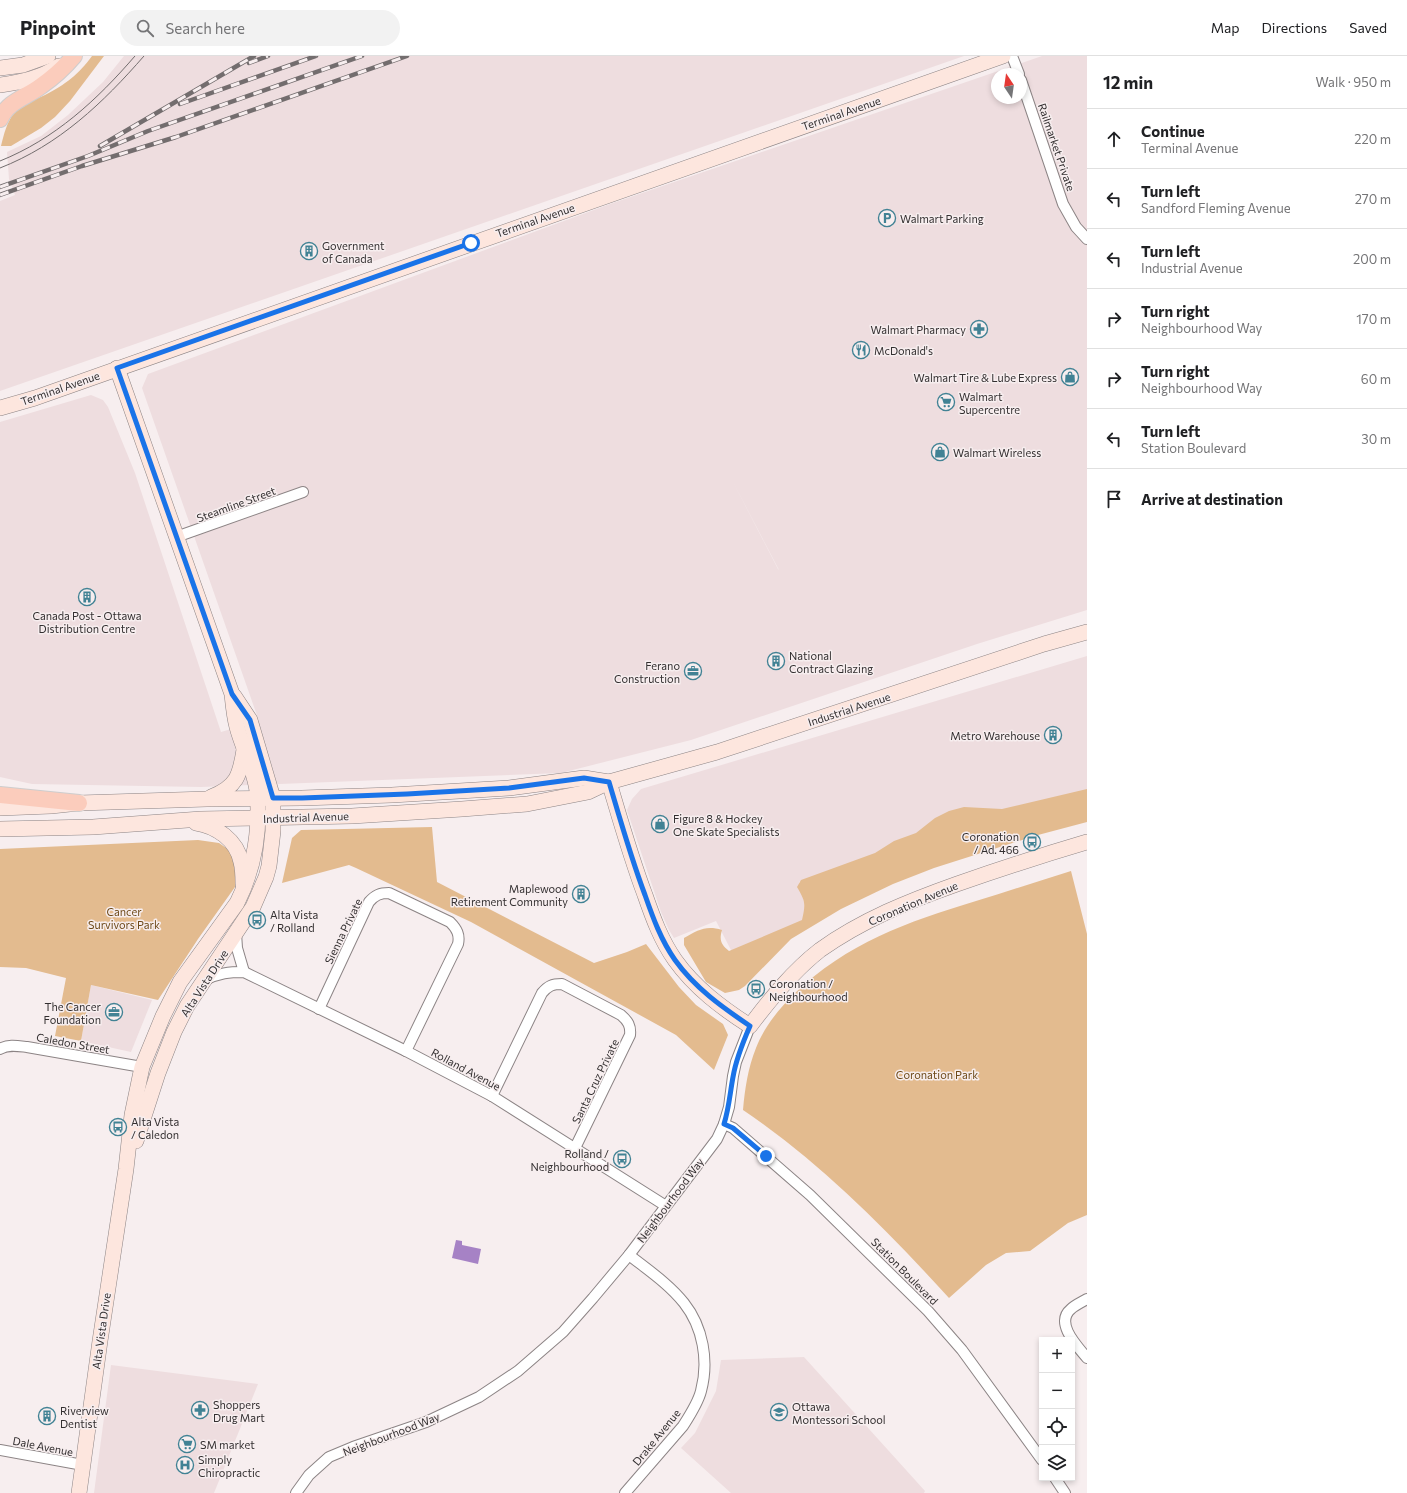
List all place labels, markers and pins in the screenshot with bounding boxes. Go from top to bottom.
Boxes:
parking icon: Walmart Parking [877,208,897,228]
place label: Walmart Parking [900,212,984,225]
place label: Government of Canada [322,239,385,265]
building icon: Government of Canada [299,241,319,261]
pharmacy icon: Walmart Pharmacy [969,319,989,339]
place label: Walmart Pharmacy [871,323,966,336]
restaurant icon: McDonald's [851,340,871,360]
place label: McDonald's [874,344,933,357]
shop icon: Walmart Tire & Lube Express [1060,367,1080,387]
place label: Walmart Tire & Lube Express [914,371,1057,384]
place label: Walmart Supercentre [959,390,1020,416]
supermarket icon: Walmart Supercentre [936,392,956,412]
shop icon: Walmart Wireless [930,442,950,462]
place label: Walmart Wireless [953,446,1041,459]
building icon: Canada Post - Ottawa Distribution Centre [77,587,97,607]
place label: Canada Post - Ottawa Distribution Centre [32,609,142,635]
place label: National Contract Glazing [789,649,873,675]
building icon: National Contract Glazing [766,651,786,671]
place label: Ferano Construction [614,659,680,685]
office icon: Ferano Construction [683,661,703,681]
building icon: Metro Warehouse [1043,725,1063,745]
place label: Metro Warehouse [950,729,1040,742]
place label: Figure 8 & Hockey One Skate Specialists [673,812,780,838]
shop icon: Figure 8 & Hockey One Skate Specialists [650,814,670,834]
place label: Coronation / Ad. 466 [962,830,1019,856]
bus stop icon: Coronation / Ad. 466 [1022,832,1042,852]
place label: Maplewood Retirement Community [451,882,568,908]
building icon: Maplewood Retirement Community [571,884,591,904]
place label: Alta Vista / Rolland [270,908,318,934]
bus stop icon: Alta Vista / Rolland [247,910,267,930]
place label: Coronation / Neighbourhood [769,977,848,1003]
bus stop icon: Coronation / Neighbourhood [746,979,766,999]
place label: The Cancer Foundation [44,1000,102,1026]
office icon: The Cancer Foundation [104,1002,124,1022]
place label: Alta Vista / Caledon [131,1115,179,1141]
bus stop icon: Alta Vista / Caledon [108,1117,128,1137]
place label: Rolland / Neighbourhood [530,1147,609,1173]
bus stop icon: Rolland / Neighbourhood [612,1149,632,1169]
place label: Shoppers Drug Mart [213,1398,265,1424]
pharmacy icon: Shoppers Drug Mart [190,1400,210,1420]
place label: Ottawa Montessori School [792,1400,886,1426]
school or university icon: Ottawa Montessori School [769,1402,789,1422]
place label: Riverview Dentist [60,1404,109,1430]
building icon: Riverview Dentist [37,1406,57,1426]
supermarket icon: SM market [177,1434,197,1454]
place label: SM market [200,1438,255,1451]
place label: Simply Chiropractic [198,1453,260,1479]
hospital icon: Simply Chiropractic [175,1455,195,1475]

